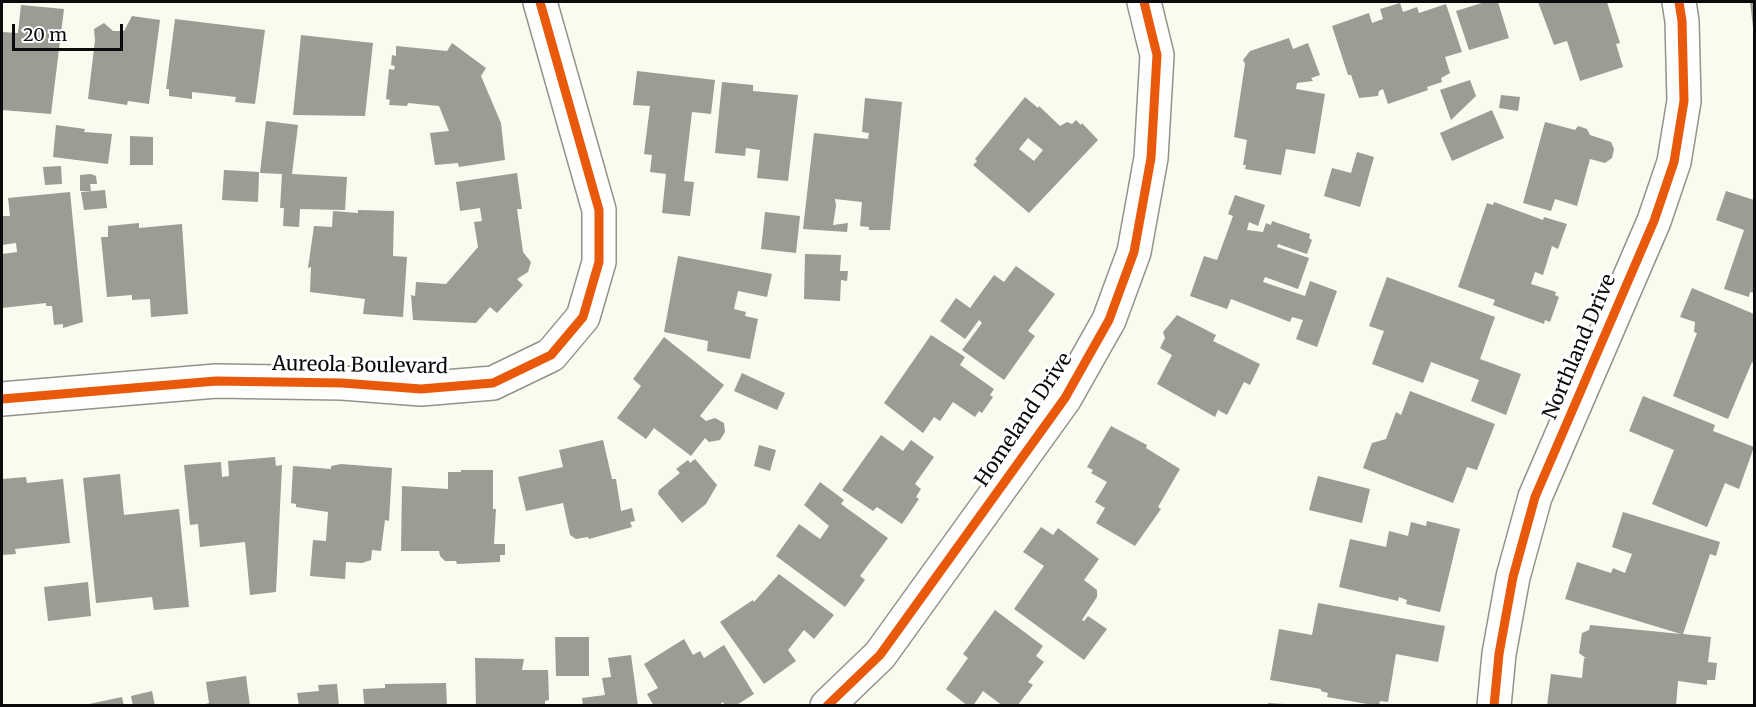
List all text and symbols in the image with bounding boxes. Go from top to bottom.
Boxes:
scale bar [15,12,126,50]
text: 20 m [23,23,67,46]
street label: Northland Drive [1539,271,1621,423]
street label: Homeland Drive [970,348,1078,492]
street label: Aureola Boulevard [272,352,448,380]

